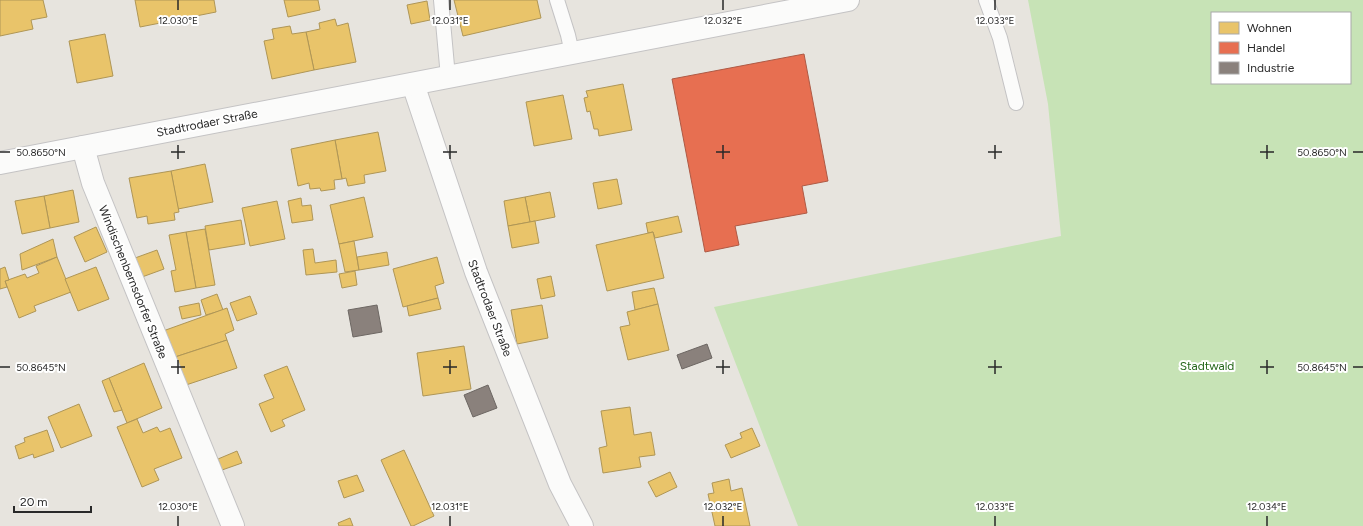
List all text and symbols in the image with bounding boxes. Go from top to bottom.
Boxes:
legend [1211,12,1351,84]
text: 12.030°E [158,14,198,27]
text: 12.031°E [431,14,469,27]
text: 12.032°E [704,14,743,27]
text: 12.033°E [976,14,1014,27]
text: Wohnen [1247,21,1292,35]
text: Handel [1247,41,1285,55]
text: Industrie [1247,61,1295,75]
street label: Stadtrodaer Straße [155,106,259,140]
text: 50.8650°N [16,146,66,159]
text: 50.8650°N [1297,146,1347,159]
street label: Windischenbernsdorfer Straße [96,203,170,361]
street label: Stadtrodaer Straße [465,258,515,359]
park label: Stadtwald [1180,359,1234,373]
text: 50.8645°N [16,361,66,374]
text: 50.8645°N [1297,361,1347,374]
scale bar [14,488,91,514]
text: 20 m [20,495,48,509]
text: 12.030°E [158,500,198,513]
text: 12.031°E [431,500,469,513]
text: 12.032°E [704,500,743,513]
text: 12.033°E [976,500,1014,513]
text: 12.034°E [1247,500,1287,513]

